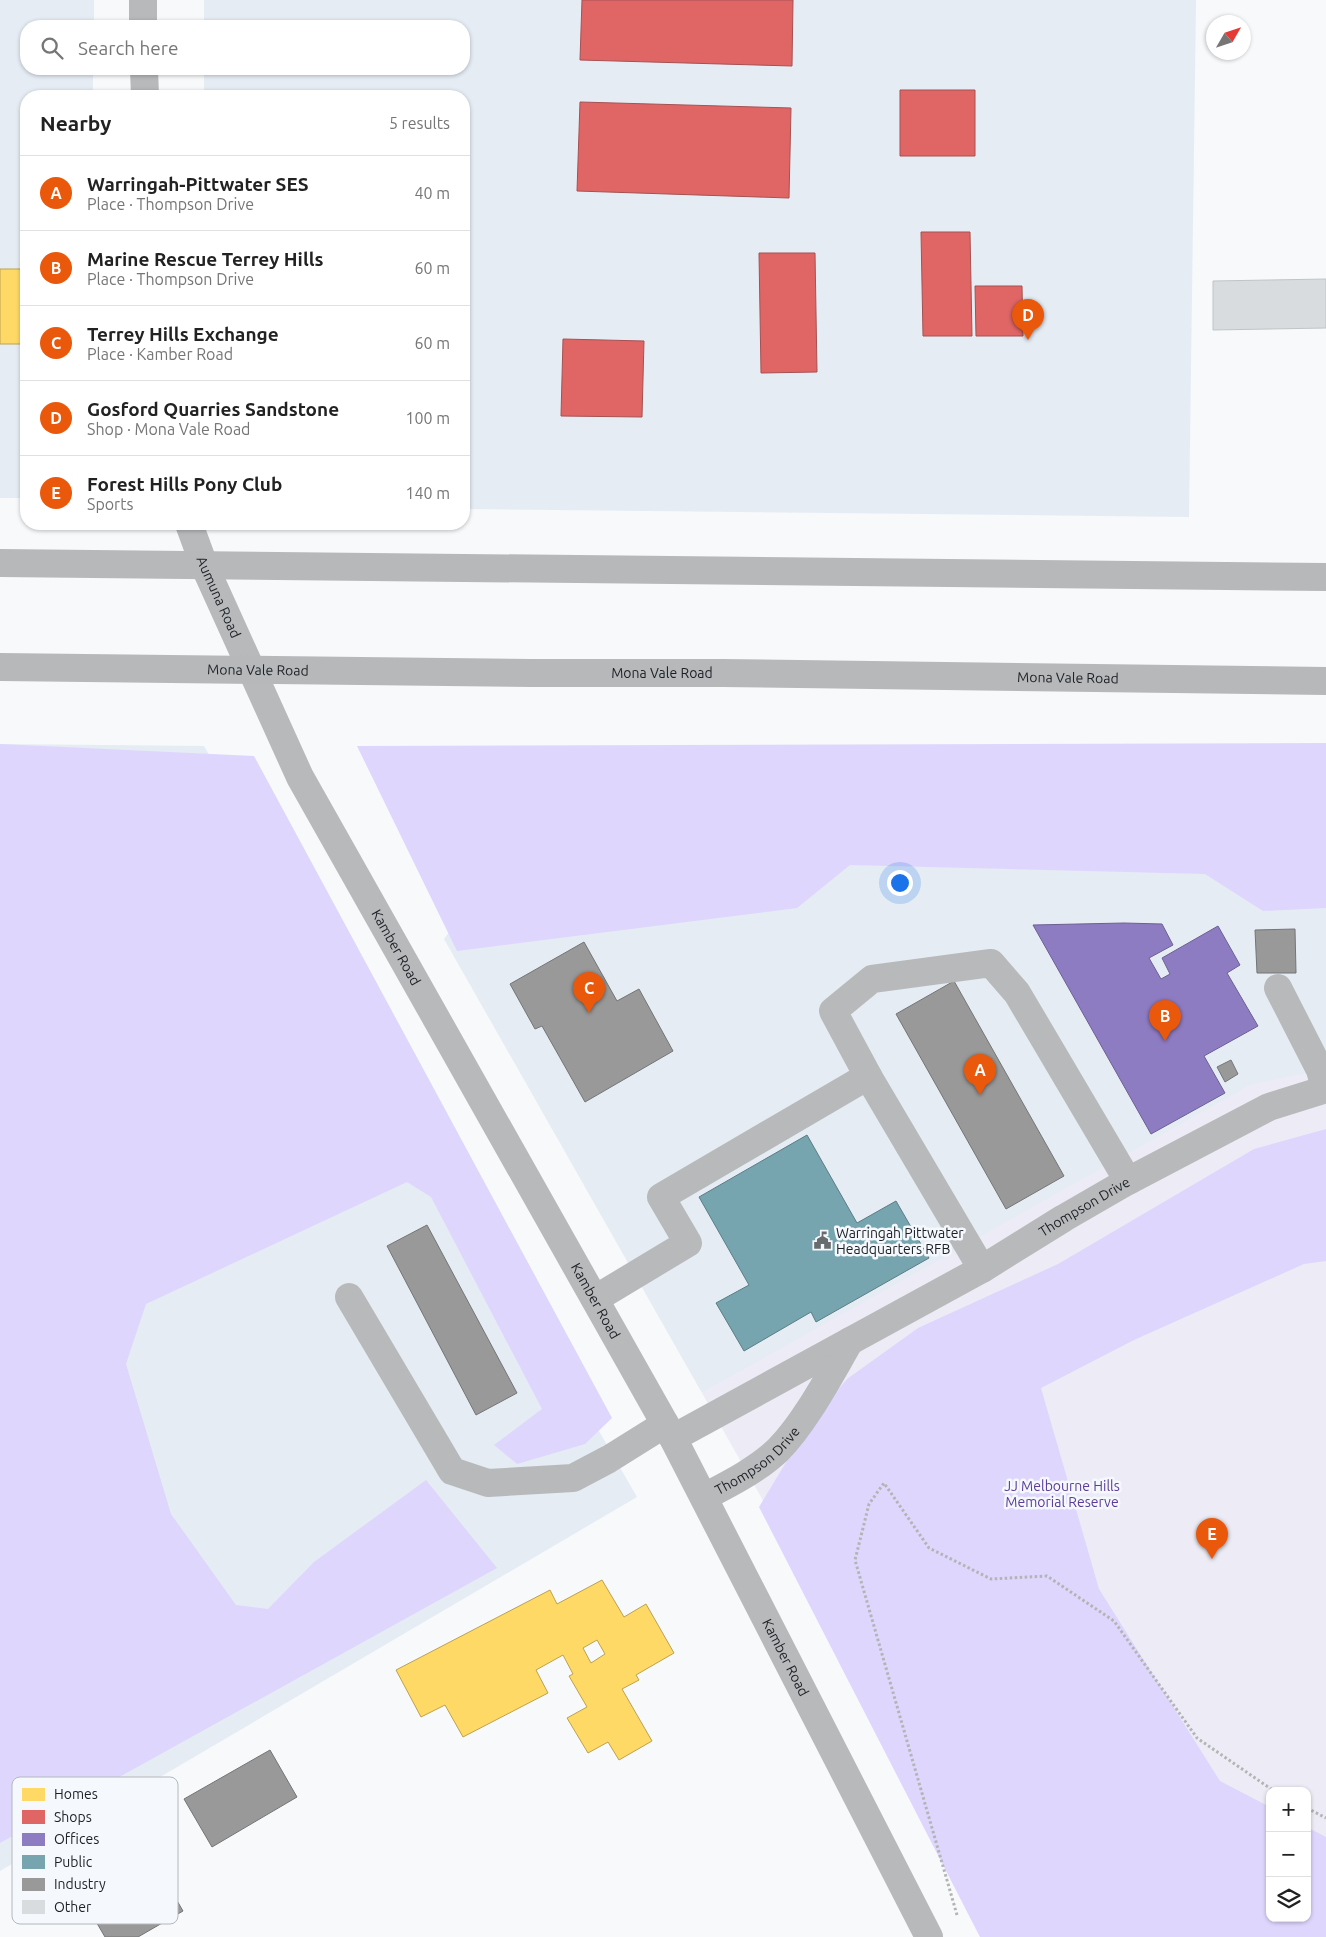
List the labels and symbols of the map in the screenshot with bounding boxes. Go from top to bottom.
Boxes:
north arrow [1206,15,1251,60]
pin: D [1012,299,1044,340]
street label: Aumuna Road [194,554,244,641]
street label: Mona Vale Road [207,661,309,678]
street label: Mona Vale Road [611,665,713,681]
street label: Mona Vale Road [1017,669,1119,686]
your location [887,870,913,896]
street label: Kamber Road [368,907,424,988]
pin: C [573,972,605,1013]
pin: B [1149,1000,1181,1041]
pin: A [964,1054,996,1095]
street label: Thompson Drive [1036,1174,1133,1240]
place label: Warringah Pittwater Headquarters RFB [836,1225,964,1257]
public building icon: Warringah Pittwater Headquarters RFB [812,1231,832,1251]
street label: Kamber Road [568,1260,623,1342]
street label: Thompson Drive [712,1423,803,1498]
park label: JJ Melbourne Hills Memorial Reserve [1004,1478,1120,1510]
pin: E [1196,1518,1228,1559]
street label: Kamber Road [759,1616,812,1699]
legend [12,1777,178,1924]
text: Homes [54,1786,98,1802]
text: Shops [54,1809,92,1825]
text: Offices [54,1831,99,1847]
text: Public [54,1854,93,1870]
text: Industry [54,1876,106,1892]
text: Other [54,1899,92,1915]

